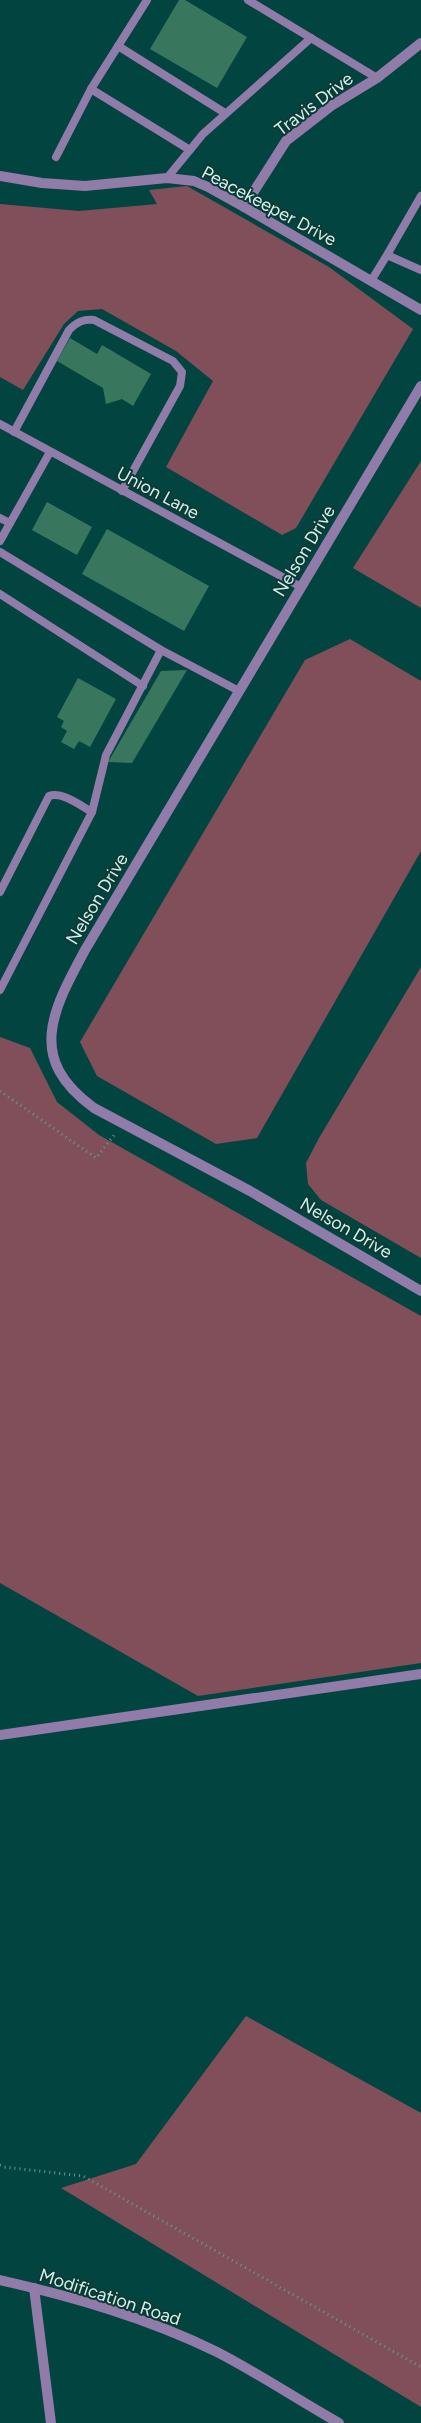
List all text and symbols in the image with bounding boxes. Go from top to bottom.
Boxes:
street label: Travis Drive [271,67,358,141]
street label: Peacekeeper Drive [198,161,340,251]
street label: Union Lane [113,462,203,524]
street label: Nelson Drive [268,501,340,601]
street label: Nelson Drive [61,849,133,949]
street label: Nelson Drive [296,1193,396,1263]
street label: Modification Road [36,2264,184,2330]

